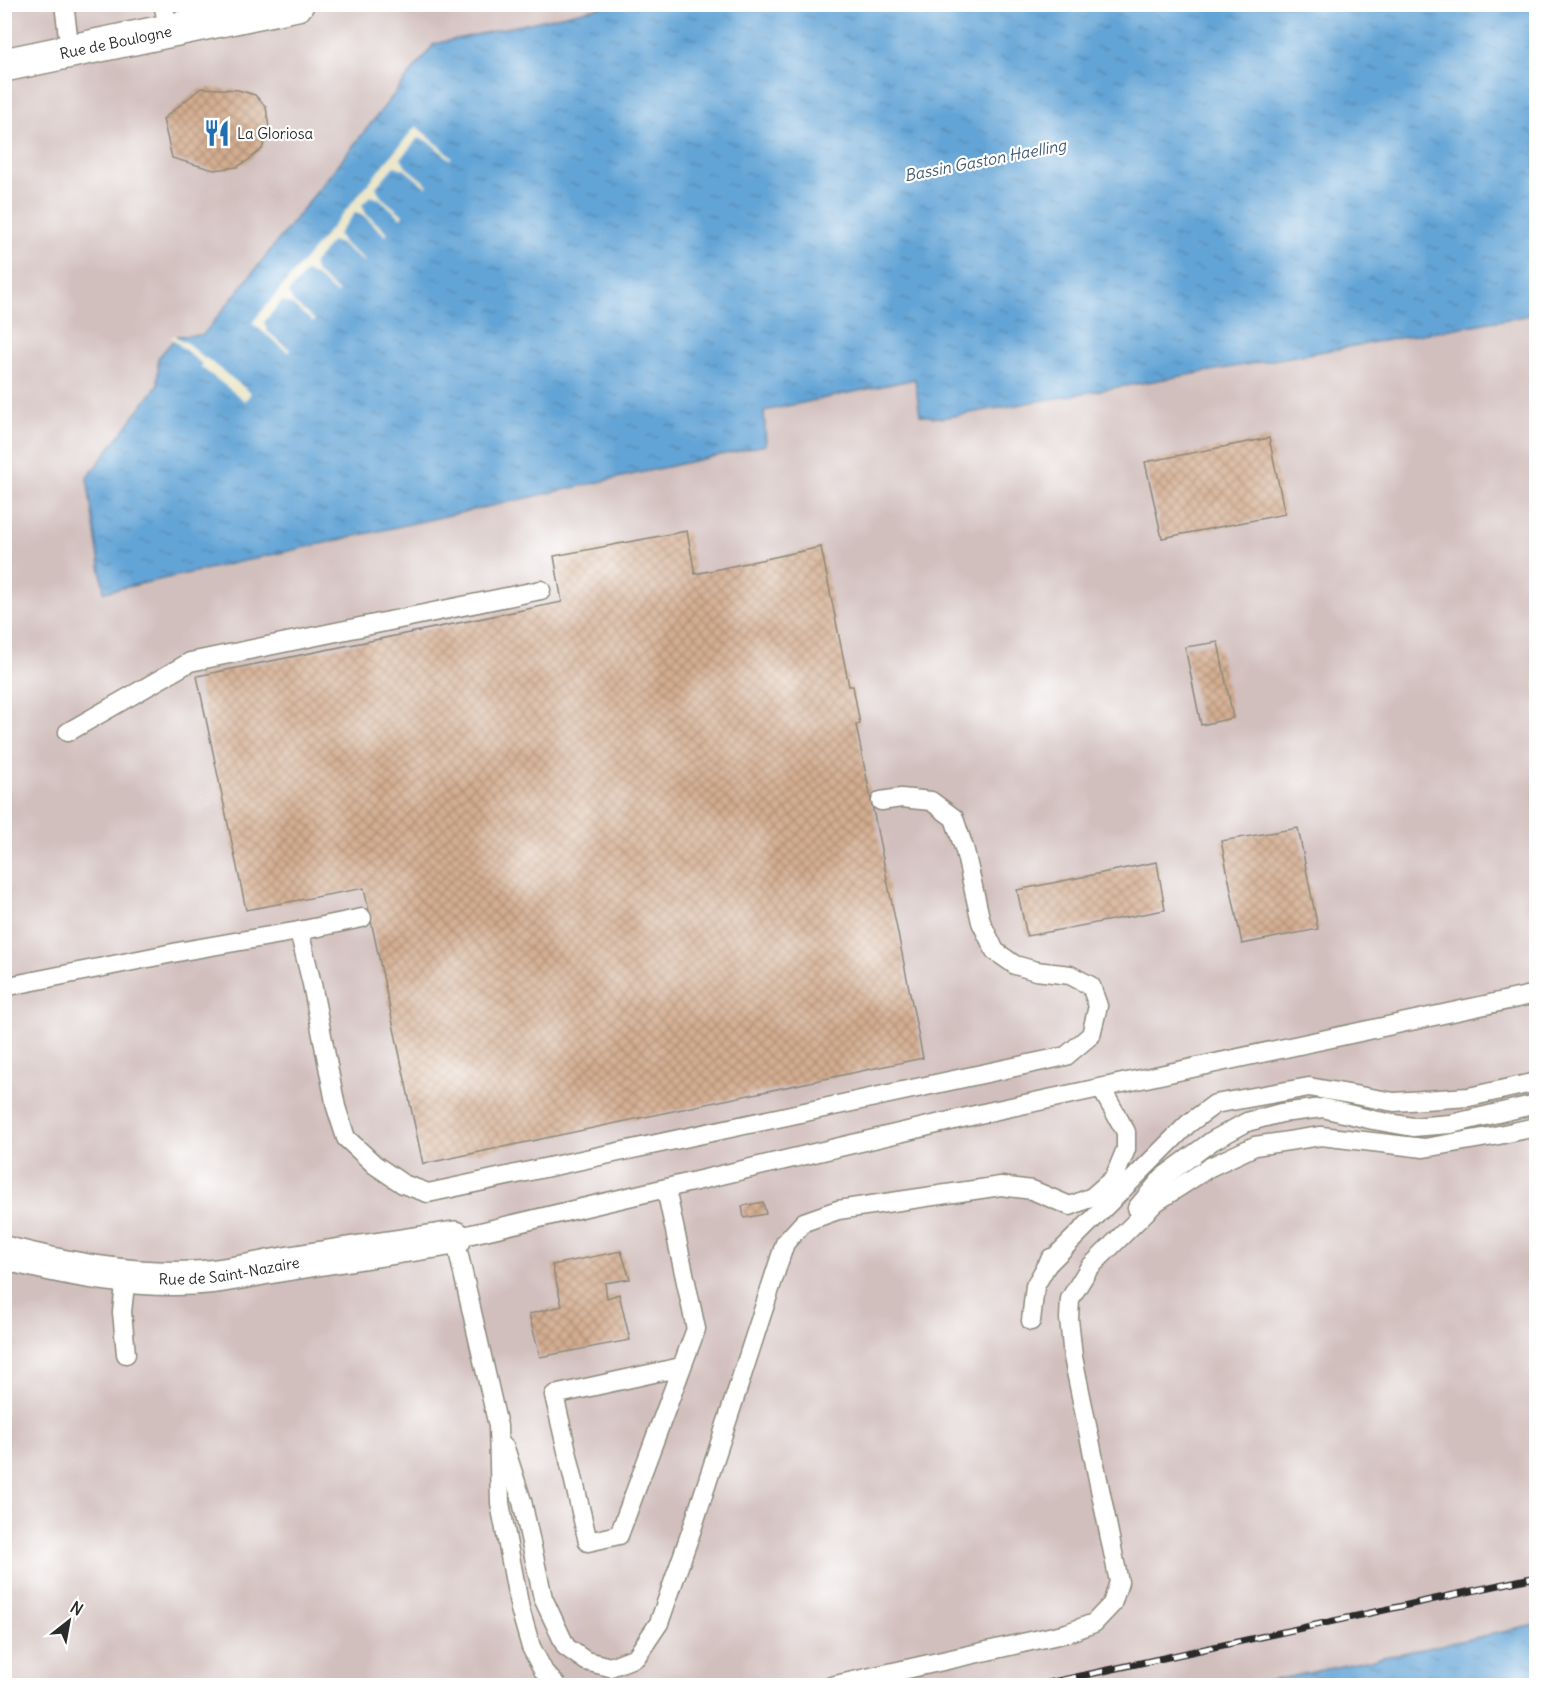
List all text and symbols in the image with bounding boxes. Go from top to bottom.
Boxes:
street label: Rue de Boulogne [58,21,173,63]
restaurant icon: La Gloriosa [202,118,232,148]
place label: La Gloriosa [237,124,314,143]
water label: Bassin Gaston Haelling [902,134,1069,185]
street label: Rue de Saint-Nazaire [158,1252,301,1288]
north arrow [39,1591,99,1651]
text: N [67,1597,87,1620]

